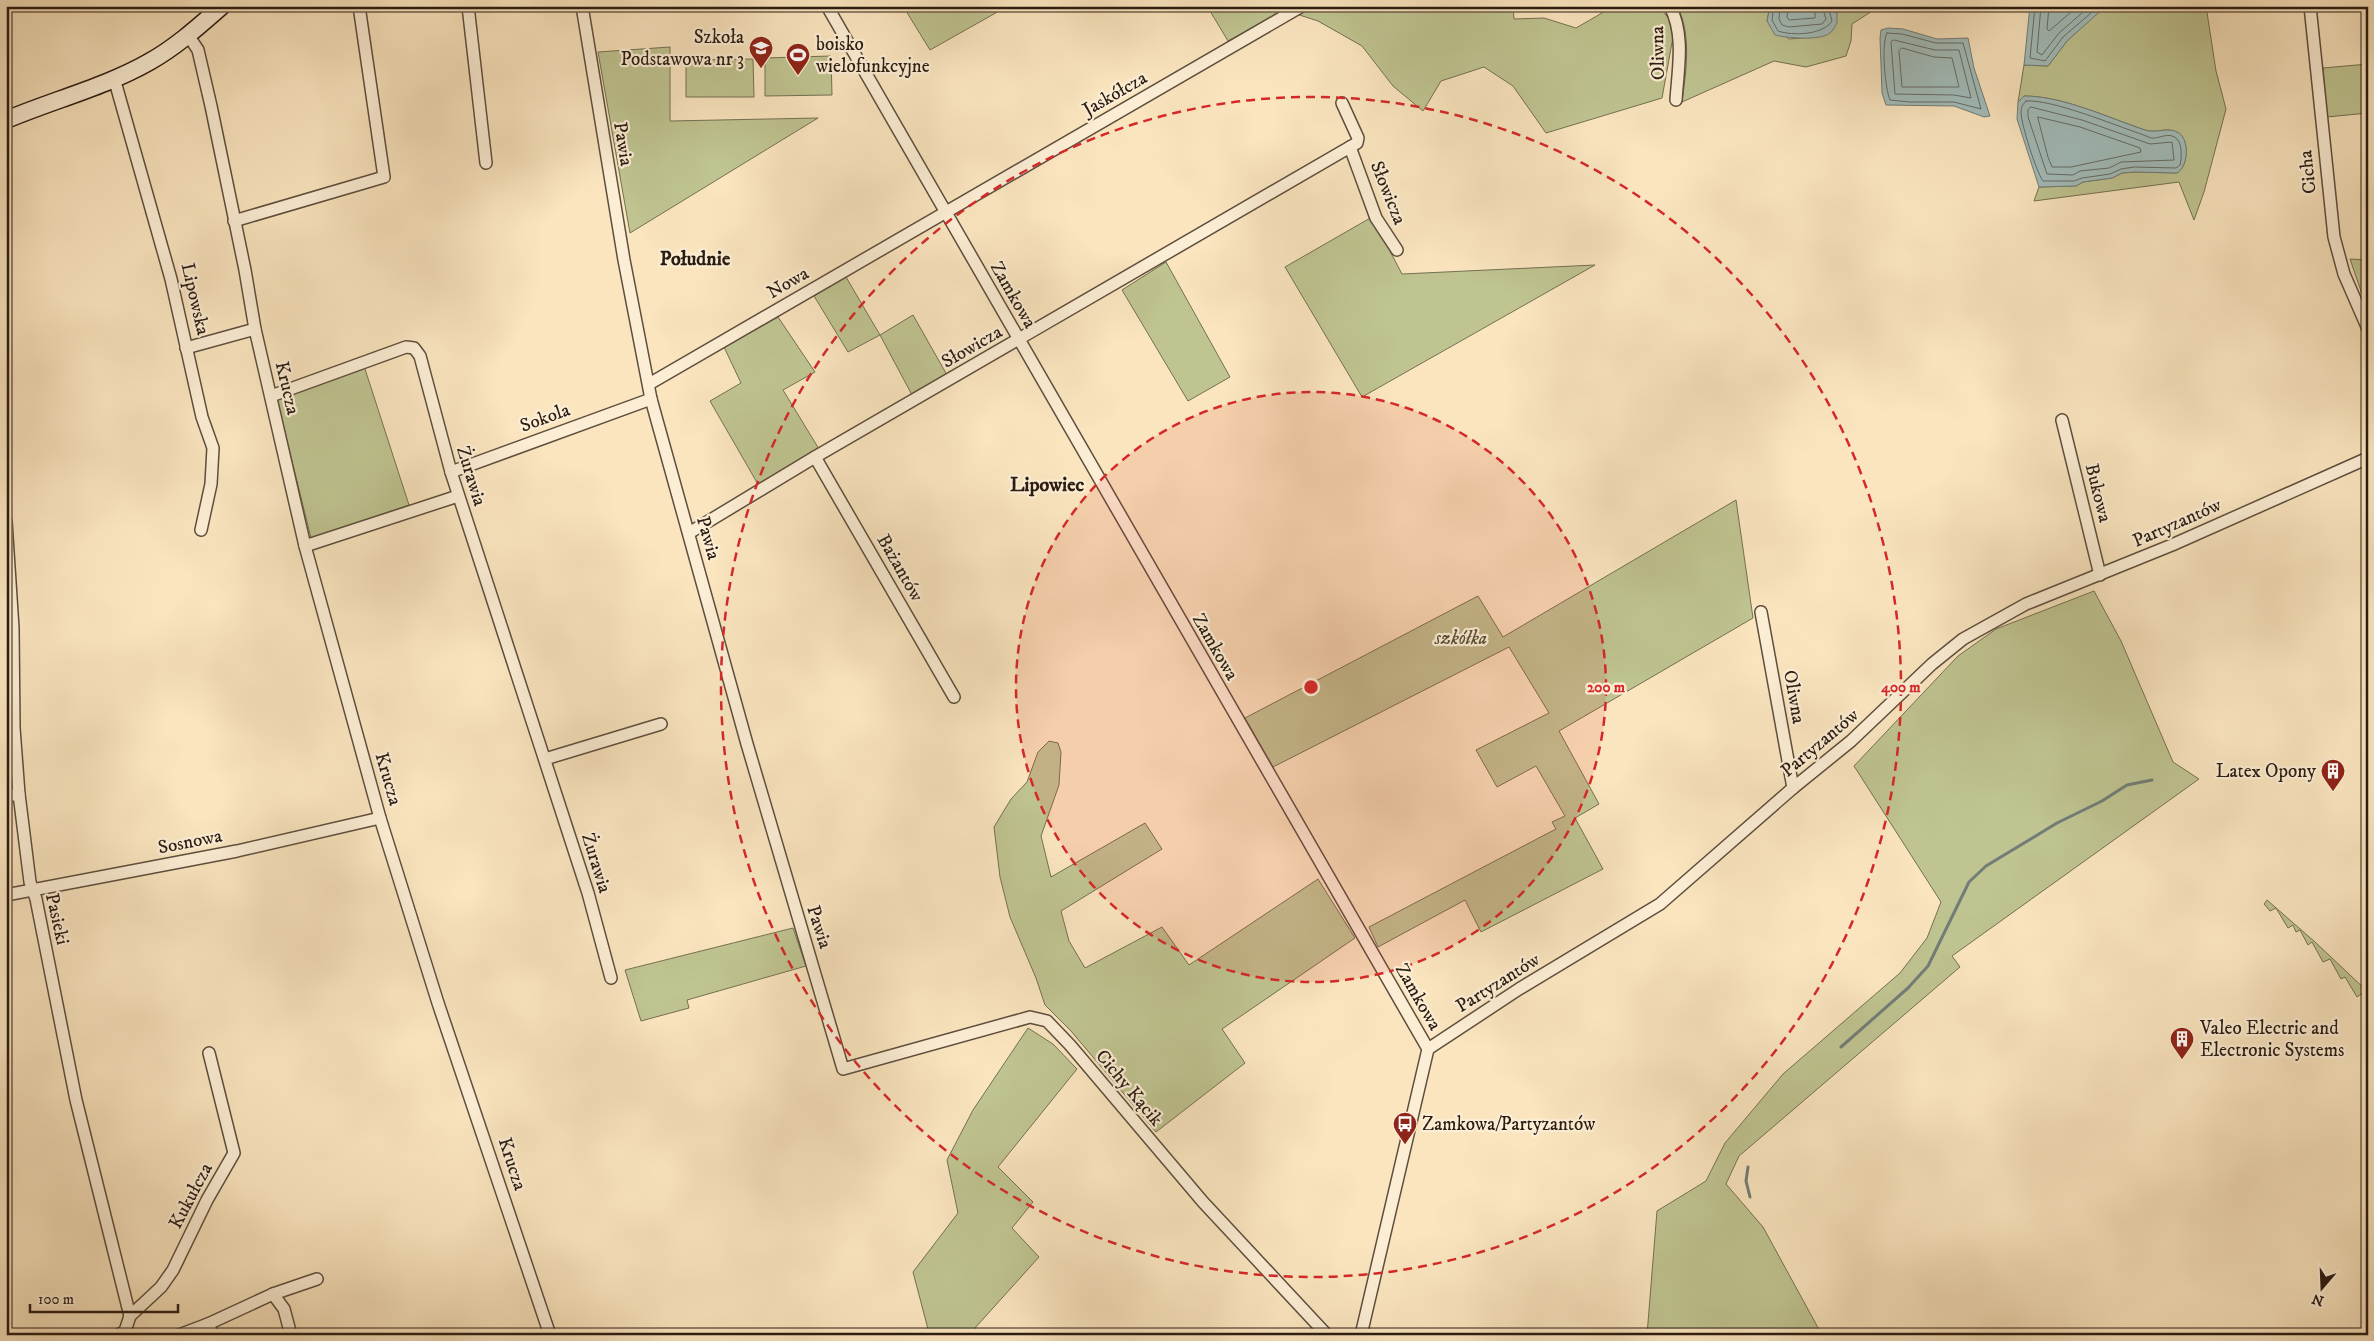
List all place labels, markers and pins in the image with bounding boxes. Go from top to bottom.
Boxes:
place label: Szkoła Podstawowa nr 3 [620,26,744,71]
place label: boisko wielofunkcyjne [815,33,930,78]
school or university icon: Szkoła Podstawowa nr 3 [748,35,774,69]
sports icon: boisko wielofunkcyjne [785,42,811,76]
centre of rings [1302,678,1320,696]
building icon: Latex Opony [2320,758,2346,792]
place label: Latex Opony [2216,760,2317,783]
place label: Valeo Electric and Electronic Systems [2199,1017,2344,1062]
building icon: Valeo Electric and Electronic Systems [2169,1026,2195,1060]
bus stop icon: Zamkowa/Partyzantów [1392,1111,1418,1145]
place label: Zamkowa/Partyzantów [1422,1113,1595,1136]

